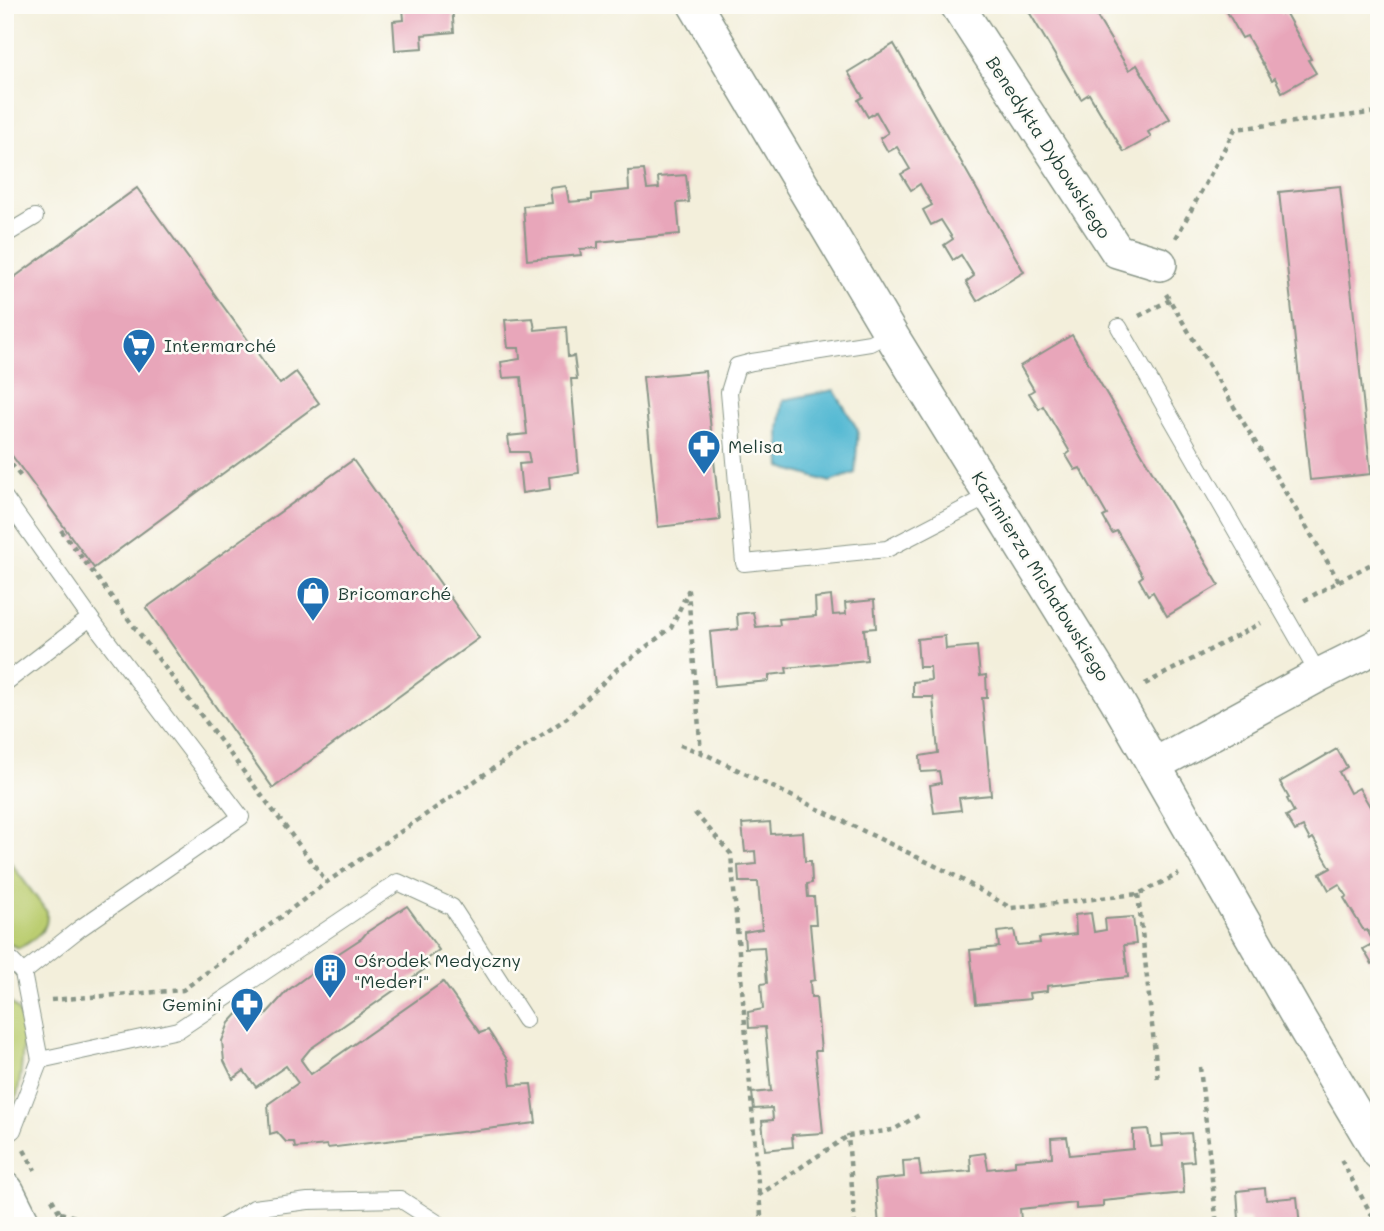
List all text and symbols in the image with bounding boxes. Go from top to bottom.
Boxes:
street label: Benedykta Dybowskiego [981,51,1117,243]
supermarket icon: Intermarché [120,326,158,375]
place label: Intermarché [164,333,276,357]
pharmacy icon: Melisa [685,427,723,476]
place label: Melisa [728,434,783,458]
street label: Kazimierza Michałowskiego [966,467,1116,686]
shop icon: Bricomarché [294,574,332,623]
place label: Bricomarché [338,581,451,605]
place label: Ośrodek Medyczny "Mederi" [354,948,521,993]
building icon: Ośrodek Medyczny "Mederi" [311,951,349,1000]
pharmacy icon: Gemini [228,985,266,1034]
place label: Gemini [162,992,222,1016]

